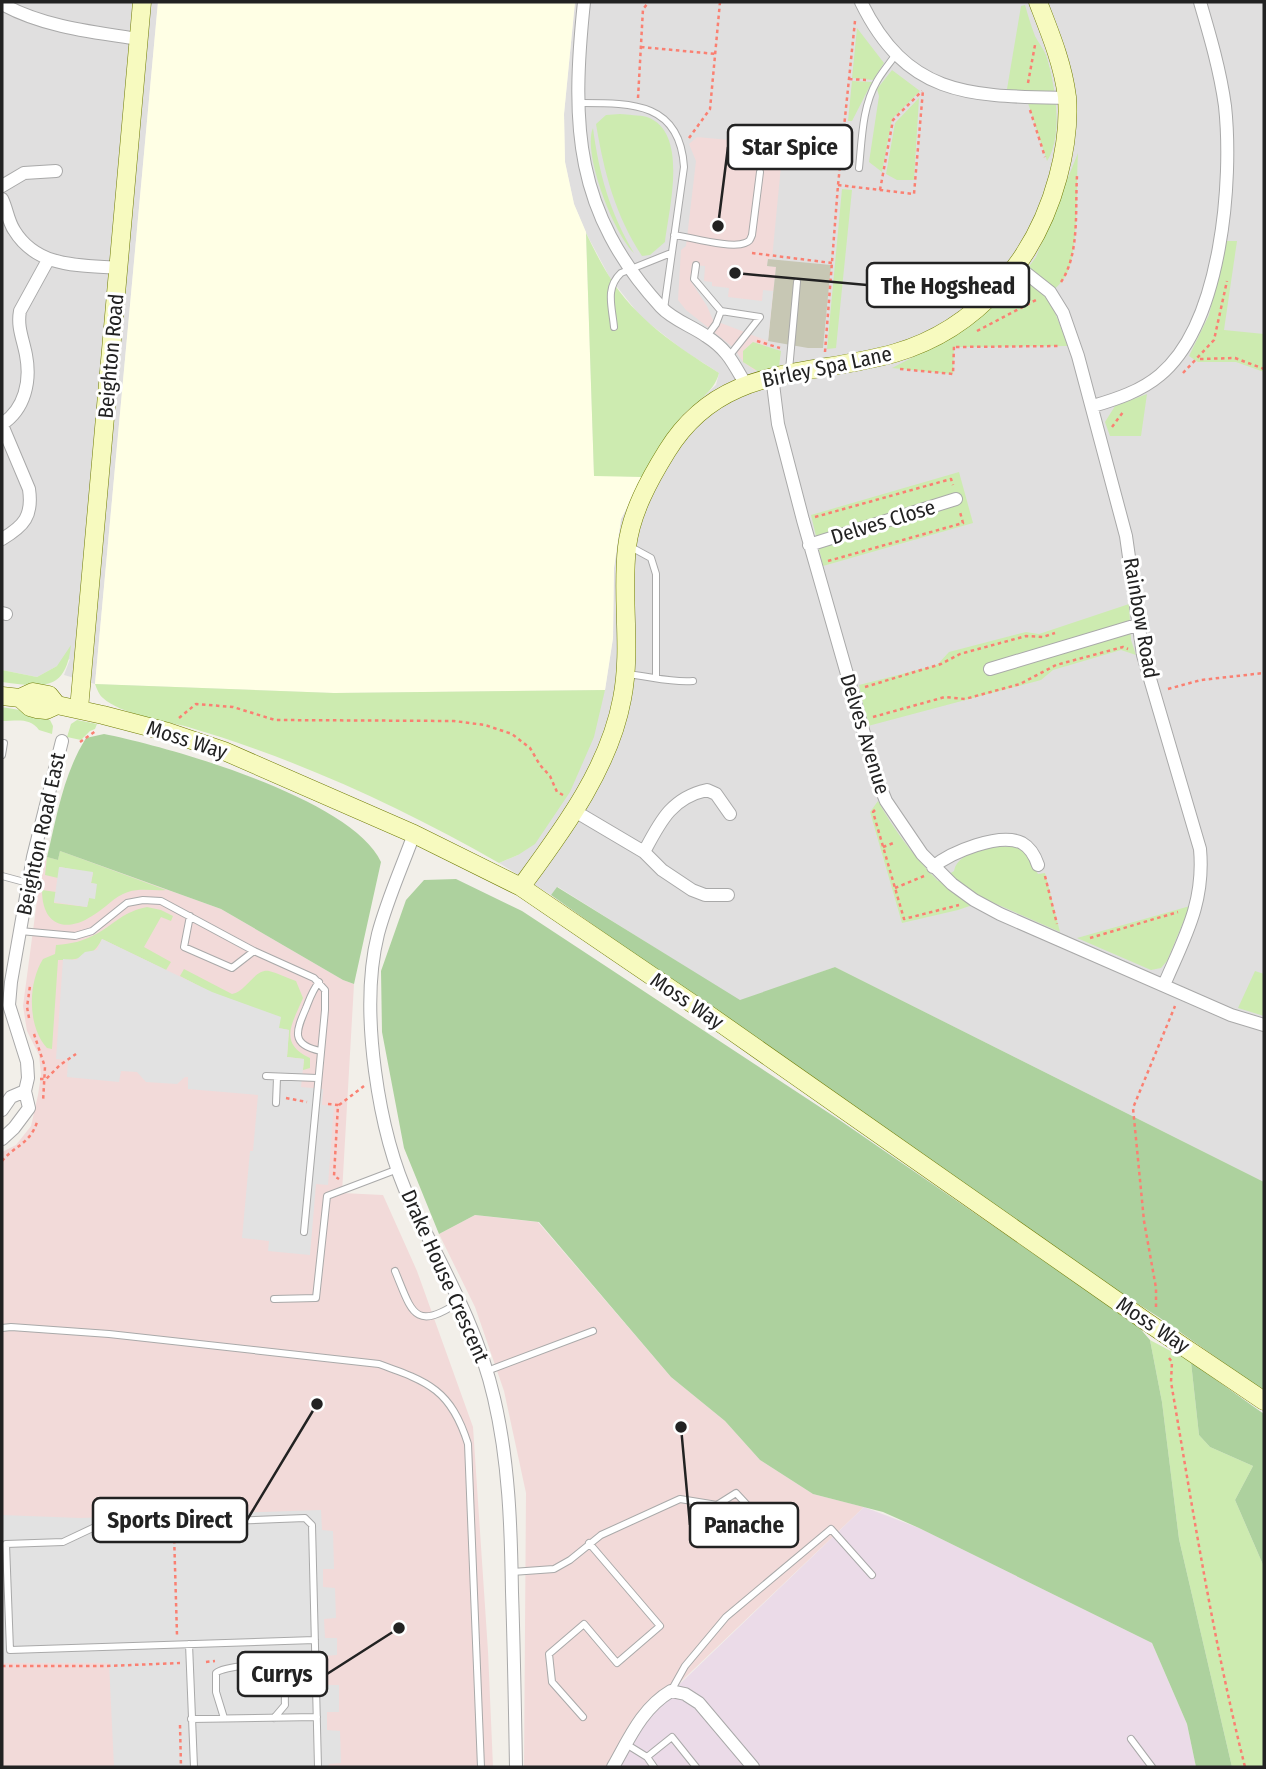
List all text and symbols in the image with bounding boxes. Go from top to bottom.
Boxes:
callout: Star Spice [728,125,852,169]
text: Star Spice [742,133,838,161]
callout: The Hogshead [867,263,1029,307]
text: The Hogshead [881,272,1015,300]
street label: Beighton Road [93,292,129,420]
street label: Birley Spa Lane [760,341,894,393]
street label: Delves Close [828,494,938,550]
street label: Rainbow Road [1118,556,1164,680]
street label: Delves Avenue [834,671,896,797]
street label: Moss Way [143,715,231,765]
street label: Beighton Road East [11,750,71,918]
street label: Moss Way [645,967,729,1035]
street label: Drake House Crescent [395,1186,495,1367]
street label: Moss Way [1111,1291,1195,1359]
callout: Sports Direct [93,1498,247,1542]
callout: Panache [690,1503,798,1547]
text: Sports Direct [107,1506,234,1534]
text: Panache [704,1511,784,1539]
callout: Currys [238,1652,327,1696]
text: Currys [251,1660,313,1688]

